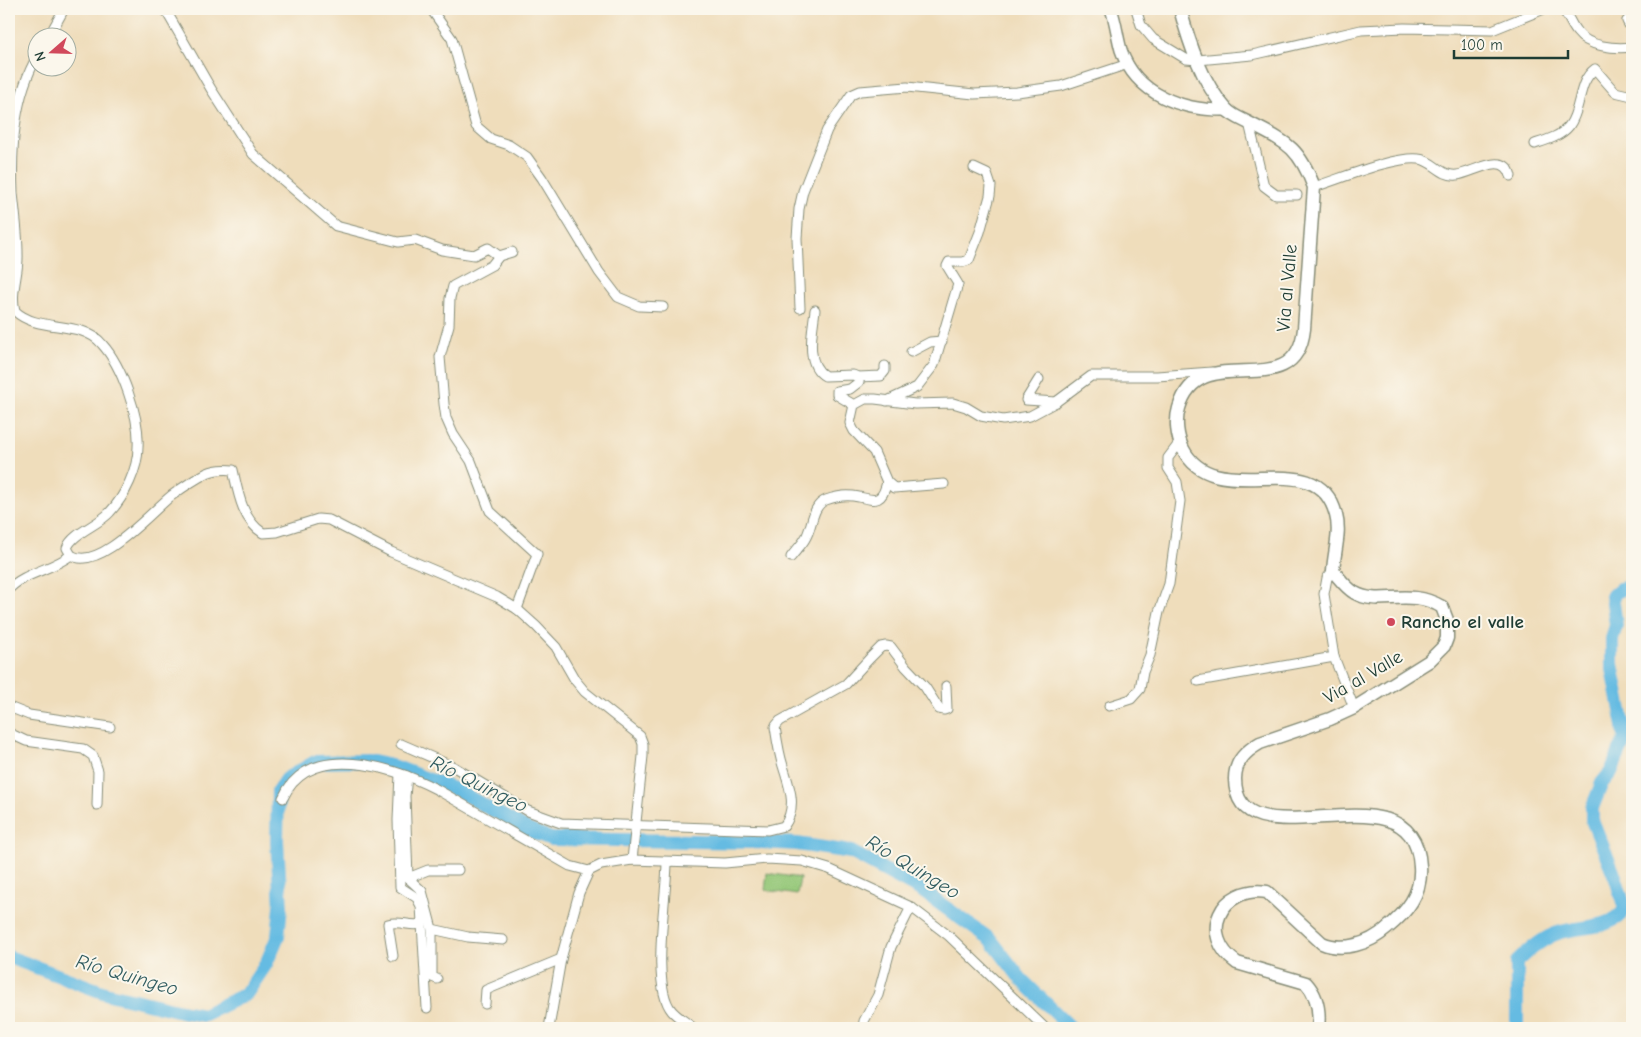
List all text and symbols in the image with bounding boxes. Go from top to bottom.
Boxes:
north arrow [28,28,78,78]
scale bar [1454,28,1567,60]
text: 100 m [1461,36,1503,54]
text: N [31,49,50,63]
street label: Via al Valle [1272,243,1302,333]
place label: Rancho el valle [1401,611,1524,633]
marker: Rancho el valle [1385,616,1397,628]
street label: Via al Valle [1320,646,1406,708]
water label: Río Quingeo [427,751,531,817]
water label: Río Quingeo [862,830,964,904]
water label: Río Quingeo [73,949,181,1001]

